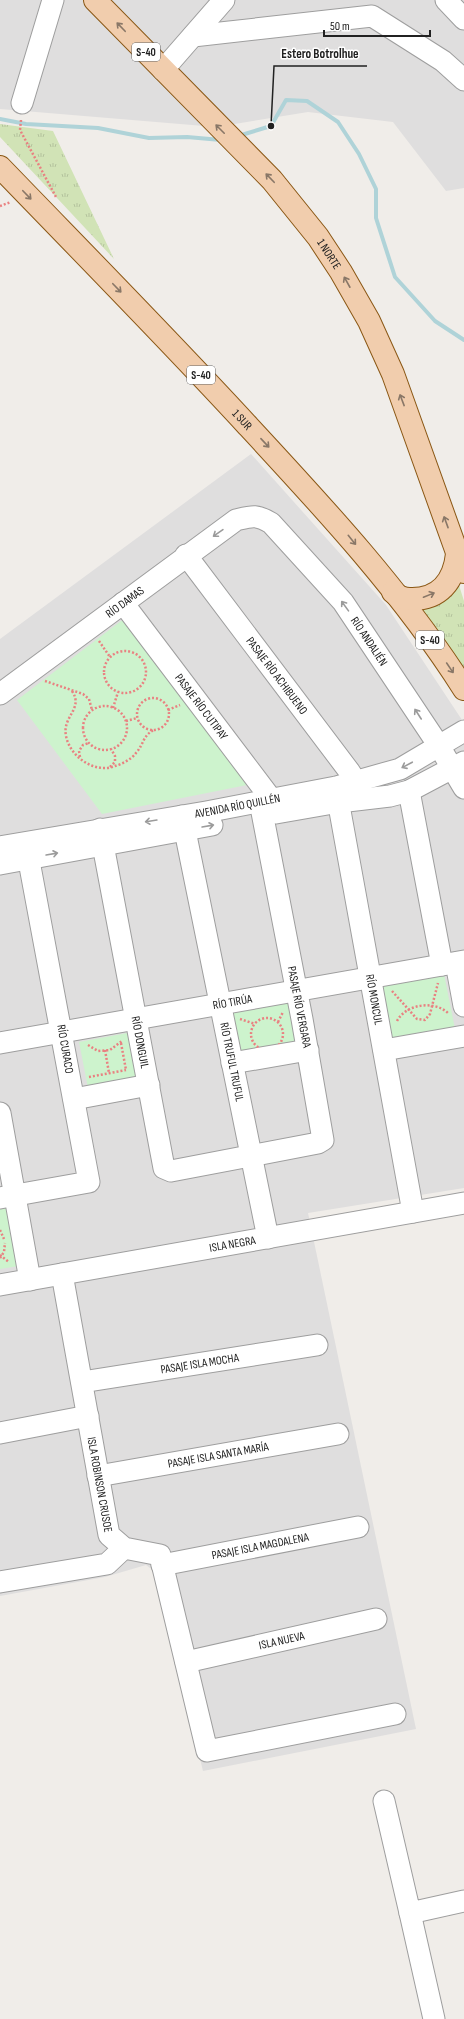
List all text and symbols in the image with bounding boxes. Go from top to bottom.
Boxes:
scale bar [324,12,430,38]
text: 50 m [330,19,350,34]
one-way arrow [116,22,125,32]
callout: Estero Botrolhue [274,41,367,66]
road number: S-40 [132,43,160,61]
text: Estero Botrolhue [281,46,359,62]
one-way arrow [215,124,225,134]
one-way arrow [265,173,275,183]
one-way arrow [22,190,32,200]
street label: 1 NORTE [314,236,345,272]
one-way arrow [343,276,351,288]
one-way arrow [112,283,122,293]
road number: S-40 [187,366,215,384]
one-way arrow [398,394,406,406]
street label: 1 SUR [229,406,256,433]
one-way arrow [260,438,269,449]
one-way arrow [442,516,449,529]
one-way arrow [213,529,224,537]
one-way arrow [347,535,356,545]
street label: RÍO DAMAS [103,583,147,621]
one-way arrow [423,591,435,599]
one-way arrow [341,601,349,612]
street label: RÍO ANDALIÉN [347,614,391,669]
road number: S-40 [416,631,444,649]
street label: PASAJE RÍO ACHIBUENO [243,634,311,717]
one-way arrow [446,663,454,674]
street label: PASAJE RÍO CUTIPAY [172,671,231,743]
one-way arrow [413,708,421,720]
one-way arrow [401,762,413,770]
street label: AVENIDA RÍO QUILLÉN [193,790,281,821]
one-way arrow [145,817,158,825]
one-way arrow [201,822,214,830]
one-way arrow [45,850,58,858]
street label: PASAJE RÍO VERGARA [284,965,314,1050]
street label: RÍO MONCUL [362,973,386,1027]
street label: RÍO TIRÚA [212,991,254,1013]
street label: RÍO DONGUIL [128,1015,153,1070]
street label: RÍO TRUFUL TRUFUL [217,1021,248,1103]
street label: RÍO CURACO [53,1023,77,1075]
street label: ISLA NEGRA [208,1232,258,1255]
street label: PASAJE ISLA MOCHA [159,1350,241,1377]
street label: ISLA ROBINSON CRUSOE [84,1436,116,1534]
street label: PASAJE ISLA SANTA MARÍA [167,1439,271,1471]
street label: PASAJE ISLA MAGDALENA [210,1529,311,1563]
street label: ISLA NUEVA [257,1628,307,1653]

